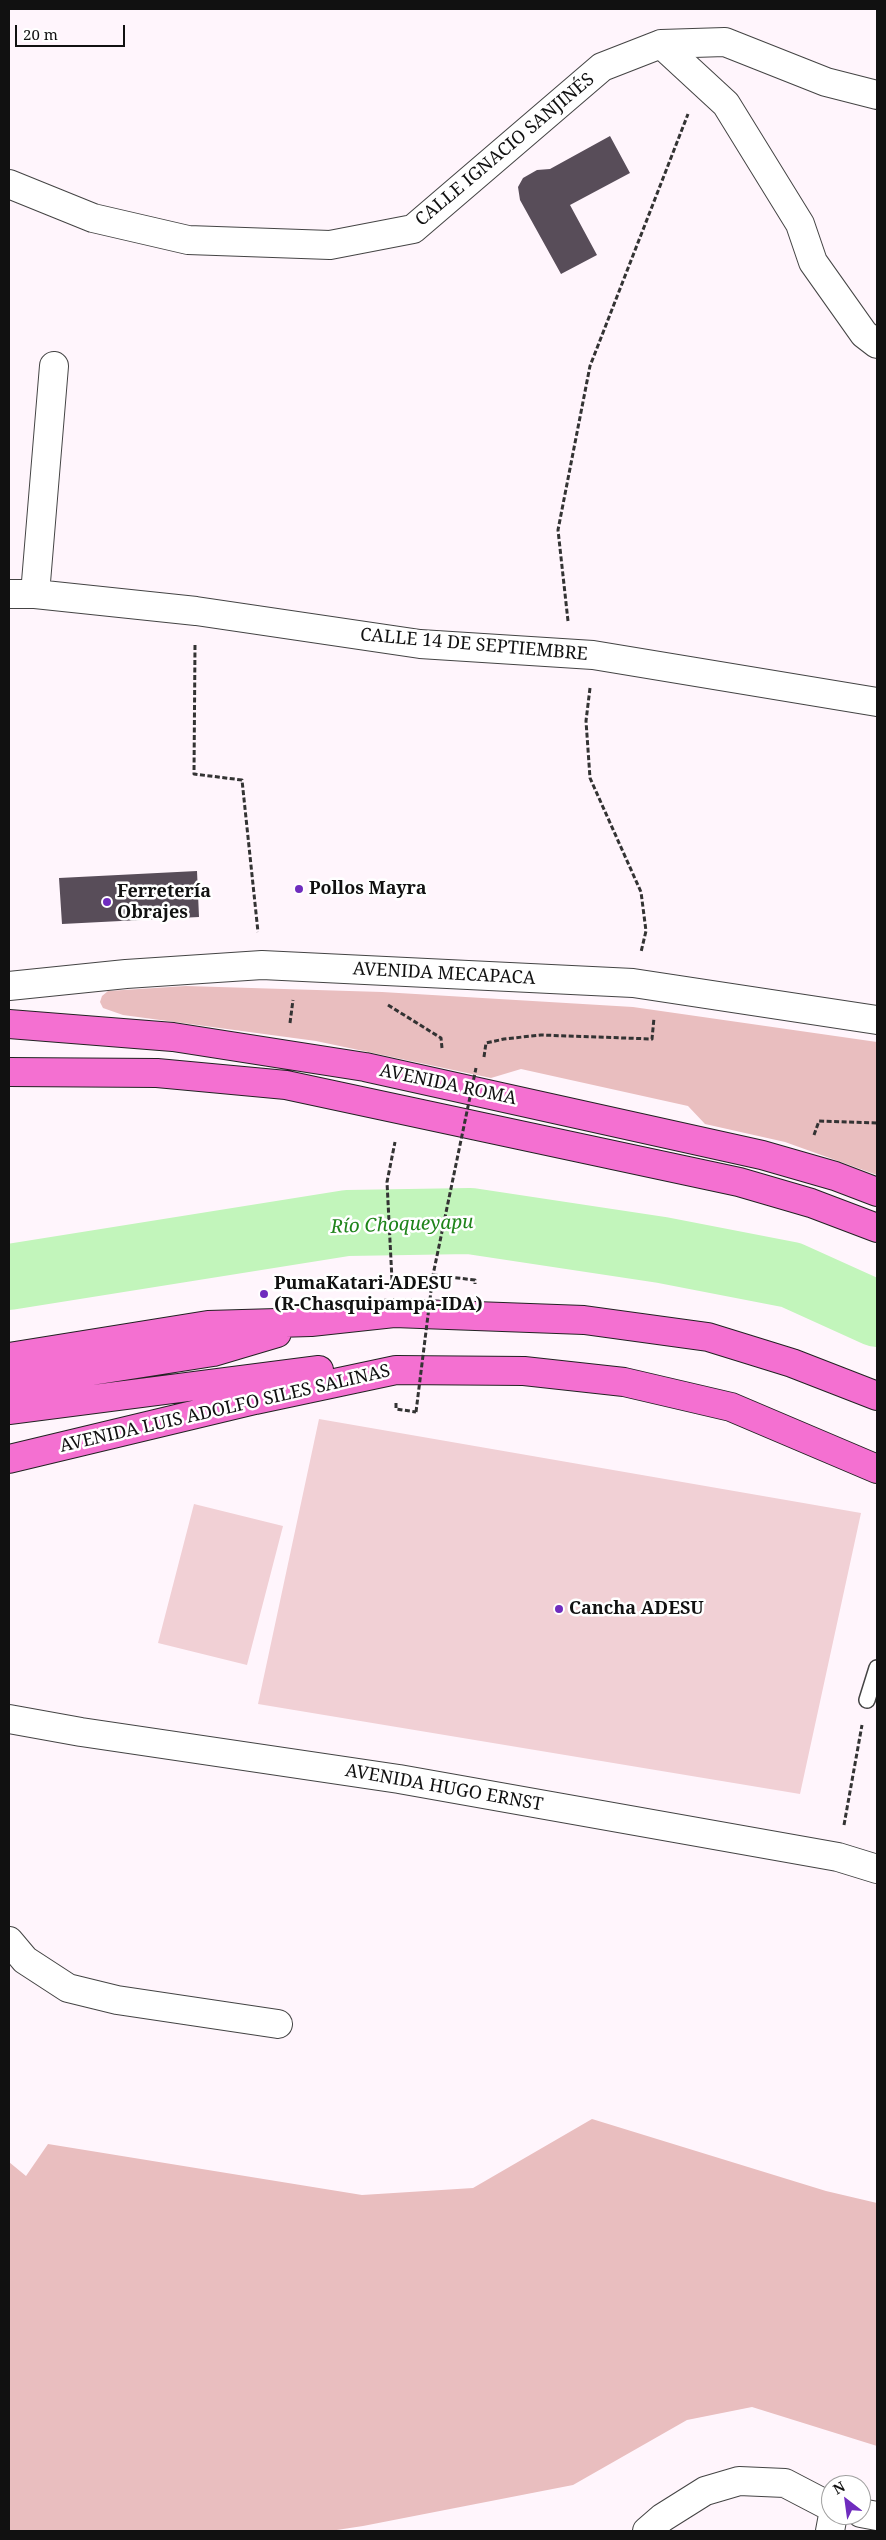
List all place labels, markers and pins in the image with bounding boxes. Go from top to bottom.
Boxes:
place label: Pollos Mayra [309,878,426,900]
place label: Ferretería Obrajes [117,881,211,924]
marker: Pollos Mayra [293,883,305,895]
marker: Ferretería Obrajes [101,896,113,908]
place label: PumaKatari-ADESU (R-Chasquipampa-IDA) [274,1273,483,1316]
marker: PumaKatari-ADESU (R-Chasquipampa-IDA) [258,1288,270,1300]
place label: Cancha ADESU [569,1598,704,1620]
marker: Cancha ADESU [553,1603,565,1615]

